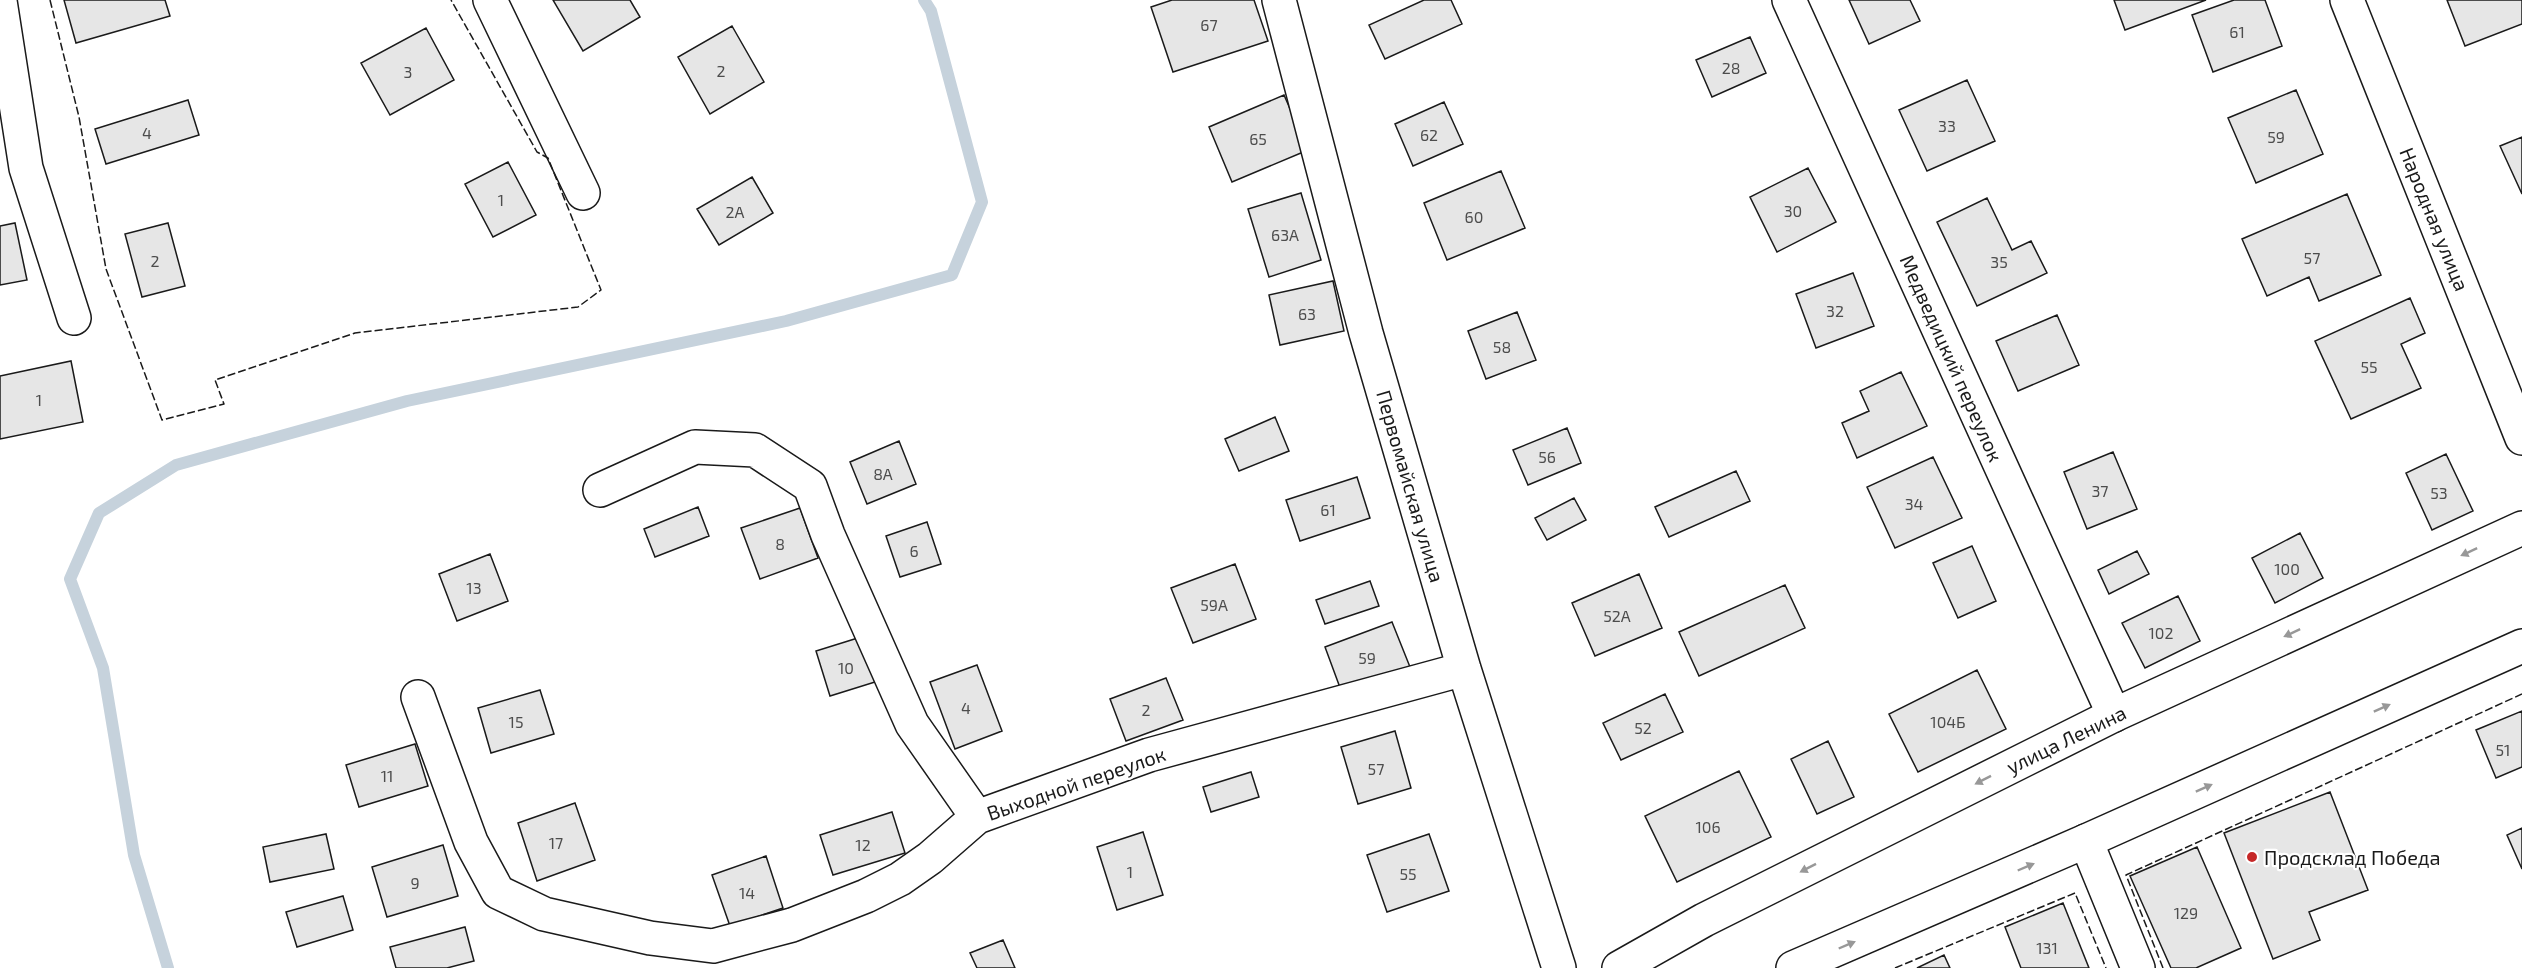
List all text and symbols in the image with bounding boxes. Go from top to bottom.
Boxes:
house number: 67 [1200,15,1218,34]
house number: 61 [2229,22,2245,41]
house number: 28 [1722,58,1740,77]
house number: 2 [717,61,726,80]
house number: 3 [404,62,412,81]
house number: 33 [1938,116,1956,135]
house number: 4 [142,123,152,142]
house number: 62 [1420,125,1438,144]
house number: 59 [2267,127,2285,146]
house number: 65 [1249,129,1267,148]
street label: Народная улица [2394,144,2475,295]
house number: 1 [498,190,504,209]
house number: 30 [1784,201,1802,220]
house number: 2А [726,202,745,221]
house number: 60 [1465,207,1483,226]
house number: 63А [1271,225,1299,244]
house number: 57 [2304,248,2320,267]
house number: 2 [151,251,160,270]
street label: Медведицкий переулок [1895,251,2009,466]
house number: 35 [1990,252,2008,271]
house number: 32 [1826,301,1844,320]
house number: 63 [1298,304,1316,323]
house number: 58 [1493,337,1511,356]
house number: 55 [2360,357,2378,376]
street label: Первомайская улица [1371,387,1450,585]
house number: 1 [36,390,42,409]
house number: 56 [1538,447,1556,466]
house number: 8А [873,464,893,483]
house number: 37 [2091,481,2109,500]
house number: 53 [2430,483,2448,502]
house number: 34 [1905,494,1924,513]
house number: 61 [1320,500,1336,519]
house number: 8 [775,534,785,553]
house number: 6 [909,541,919,560]
one-way arrow [2459,547,2477,557]
house number: 100 [2274,559,2300,578]
house number: 13 [466,578,482,597]
house number: 59А [1200,595,1228,614]
house number: 52А [1603,606,1631,625]
house number: 102 [2148,623,2174,642]
one-way arrow [2283,629,2300,638]
house number: 59 [1358,648,1376,667]
house number: 10 [838,658,854,677]
house number: 4 [961,698,971,717]
house number: 2 [1142,700,1151,719]
street label: улица Ленина [2002,700,2130,779]
one-way arrow [2373,704,2390,713]
house number: 15 [509,712,523,731]
house number: 104Б [1930,712,1966,731]
house number: 52 [1634,718,1652,737]
house number: 51 [2496,740,2510,759]
street label: Выходной переулок [983,741,1169,826]
house number: 57 [1368,759,1384,778]
house number: 11 [381,766,393,785]
one-way arrow [1974,776,1991,785]
one-way arrow [2195,783,2213,793]
house number: 106 [1695,817,1721,836]
house number: 17 [549,833,563,852]
house number: 12 [855,835,871,854]
place label: Продсклад Победа [2264,845,2441,869]
marker: Продсклад Победа [2245,850,2259,864]
house number: 1 [1127,862,1133,881]
one-way arrow [2017,862,2035,872]
one-way arrow [1800,863,1817,872]
house number: 55 [1399,864,1417,883]
house number: 9 [410,873,420,892]
house number: 14 [739,883,755,902]
house number: 129 [2174,903,2198,922]
house number: 131 [2036,938,2058,957]
one-way arrow [1838,940,1855,949]

